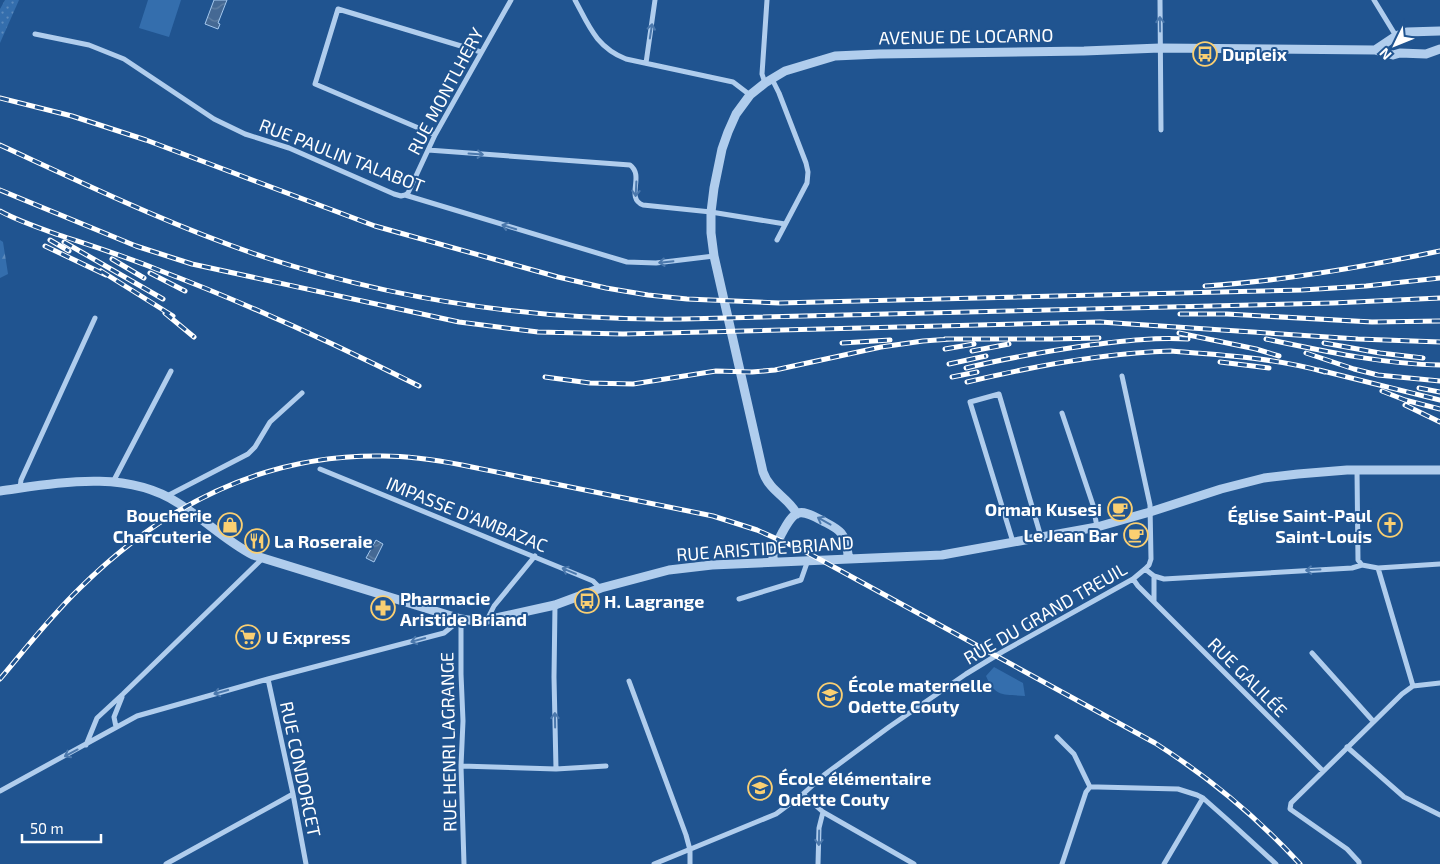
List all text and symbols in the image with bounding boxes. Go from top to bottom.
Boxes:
one-way arrow [1155,16,1165,32]
north arrow [1370,20,1420,70]
street label: RUE MONTLHERY [402,23,488,158]
street label: AVENUE DE LOCARNO [878,23,1054,49]
one-way arrow [646,24,656,40]
bus stop icon: Dupleix [1192,41,1218,67]
place label: Dupleix [1222,43,1288,65]
text: N [1375,45,1395,64]
street label: RUE PAULIN TALABOT [256,113,428,197]
one-way arrow [468,149,484,159]
one-way arrow [631,180,640,196]
one-way arrow [501,221,517,231]
one-way arrow [658,258,674,267]
street label: IMPASSE D'AMBAZAC [383,472,551,556]
cafe icon: Orman Kusesi [1107,496,1133,522]
place label: Orman Kusesi [985,498,1102,520]
place label: Boucherie Charcuterie [113,504,212,547]
place label: Église Saint-Paul Saint-Louis [1227,504,1372,547]
shop icon: Boucherie Charcuterie [217,512,243,538]
church icon: Église Saint-Paul Saint-Louis [1377,512,1403,538]
one-way arrow [816,516,831,526]
cafe icon: Le Jean Bar [1123,522,1149,548]
place label: Le Jean Bar [1023,524,1118,546]
restaurant icon: La Roseraie [244,528,270,554]
place label: La Roseraie [274,530,373,552]
street label: RUE ARISTIDE BRIAND [675,531,855,565]
street label: RUE DU GRAND TREUIL [960,557,1130,669]
one-way arrow [562,565,577,575]
one-way arrow [1306,565,1322,575]
place label: Pharmacie Aristide Briand [400,587,527,630]
bus stop icon: H. Lagrange [574,588,600,614]
place label: H. Lagrange [604,590,704,612]
pharmacy icon: Pharmacie Aristide Briand [370,595,396,621]
supermarket icon: U Express [235,624,261,650]
place label: U Express [266,626,350,648]
street label: RUE GALILÉE [1204,633,1292,721]
one-way arrow [410,636,426,645]
street label: RUE HENRI LAGRANGE [435,652,461,832]
place label: École maternelle Odette Couty [848,674,992,717]
school or university icon: École maternelle Odette Couty [817,682,843,708]
one-way arrow [214,688,230,698]
street label: RUE CONDORCET [276,699,326,839]
one-way arrow [550,712,560,728]
one-way arrow [65,748,79,758]
place label: École élémentaire Odette Couty [778,767,931,810]
school or university icon: École élémentaire Odette Couty [747,775,773,801]
scale bar [22,812,101,844]
text: 50 m [30,819,64,837]
one-way arrow [814,830,823,846]

